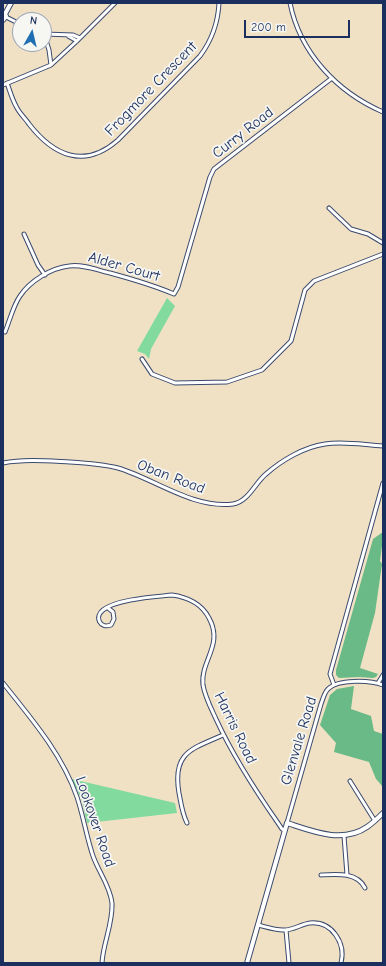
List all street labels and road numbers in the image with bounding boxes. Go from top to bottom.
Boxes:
street label: Frogmore Crescent [101,38,201,140]
street label: Curry Road [209,103,277,163]
street label: Alder Court [86,248,162,286]
street label: Oban Road [135,456,207,498]
street label: Harris Road [210,689,260,767]
street label: Glenvale Road [277,695,321,787]
street label: Lookover Road [71,774,119,870]

